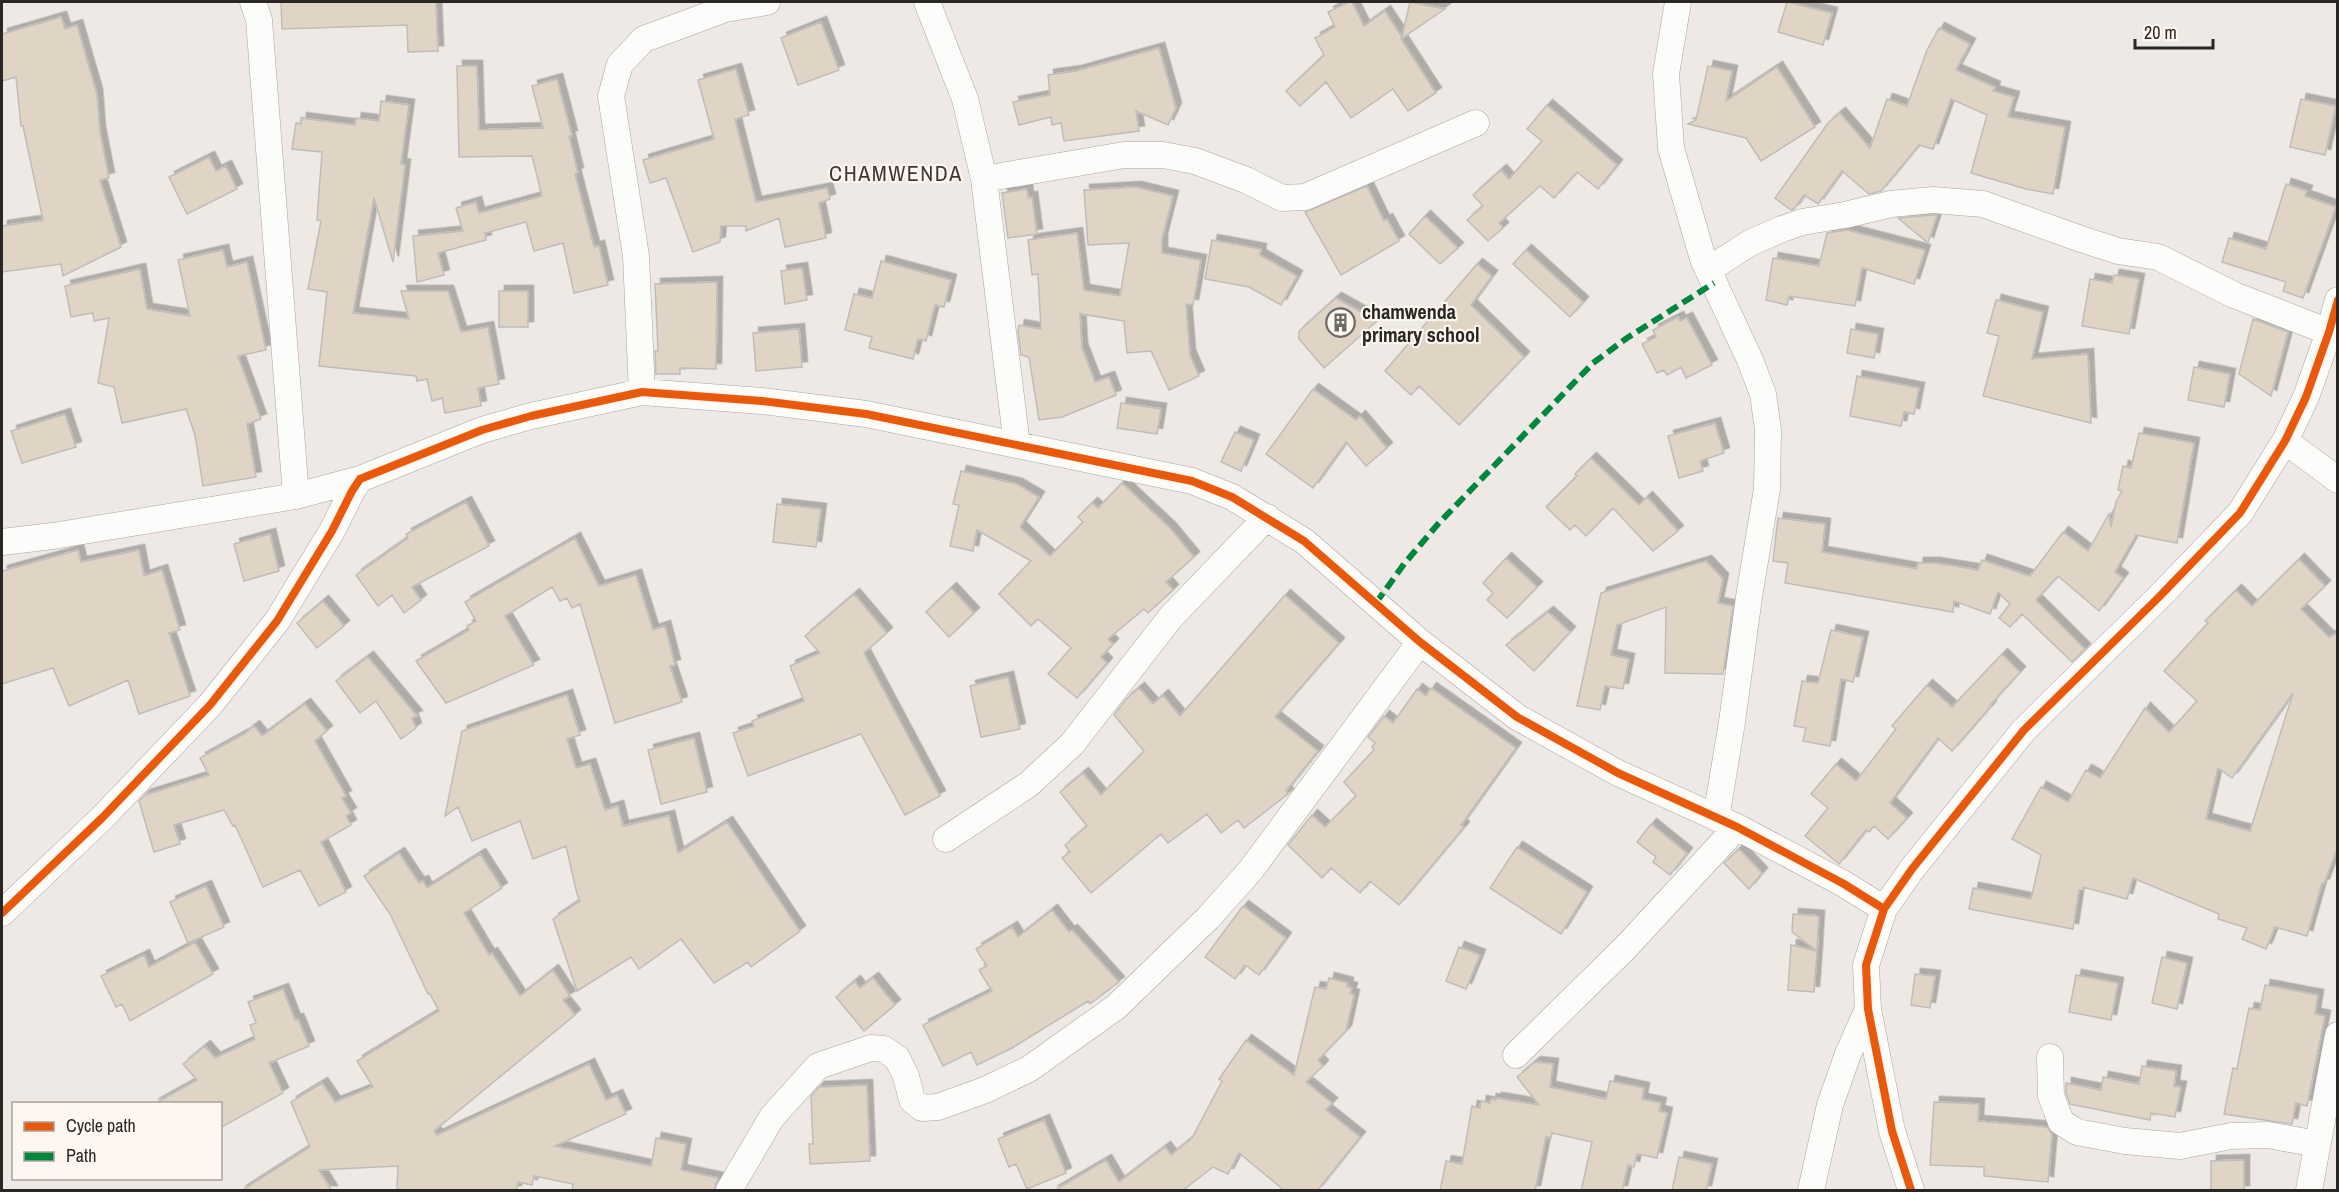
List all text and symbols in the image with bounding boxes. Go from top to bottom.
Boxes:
scale bar [2135,12,2213,50]
text: 20 m [2144,20,2177,45]
district label: CHAMWENDA [829,158,963,188]
place label: chamwenda primary school [1362,298,1480,348]
building icon: chamwenda primary school [1325,307,1357,339]
legend [12,1102,222,1180]
text: Cycle path [66,1113,136,1138]
text: Path [66,1143,96,1168]

